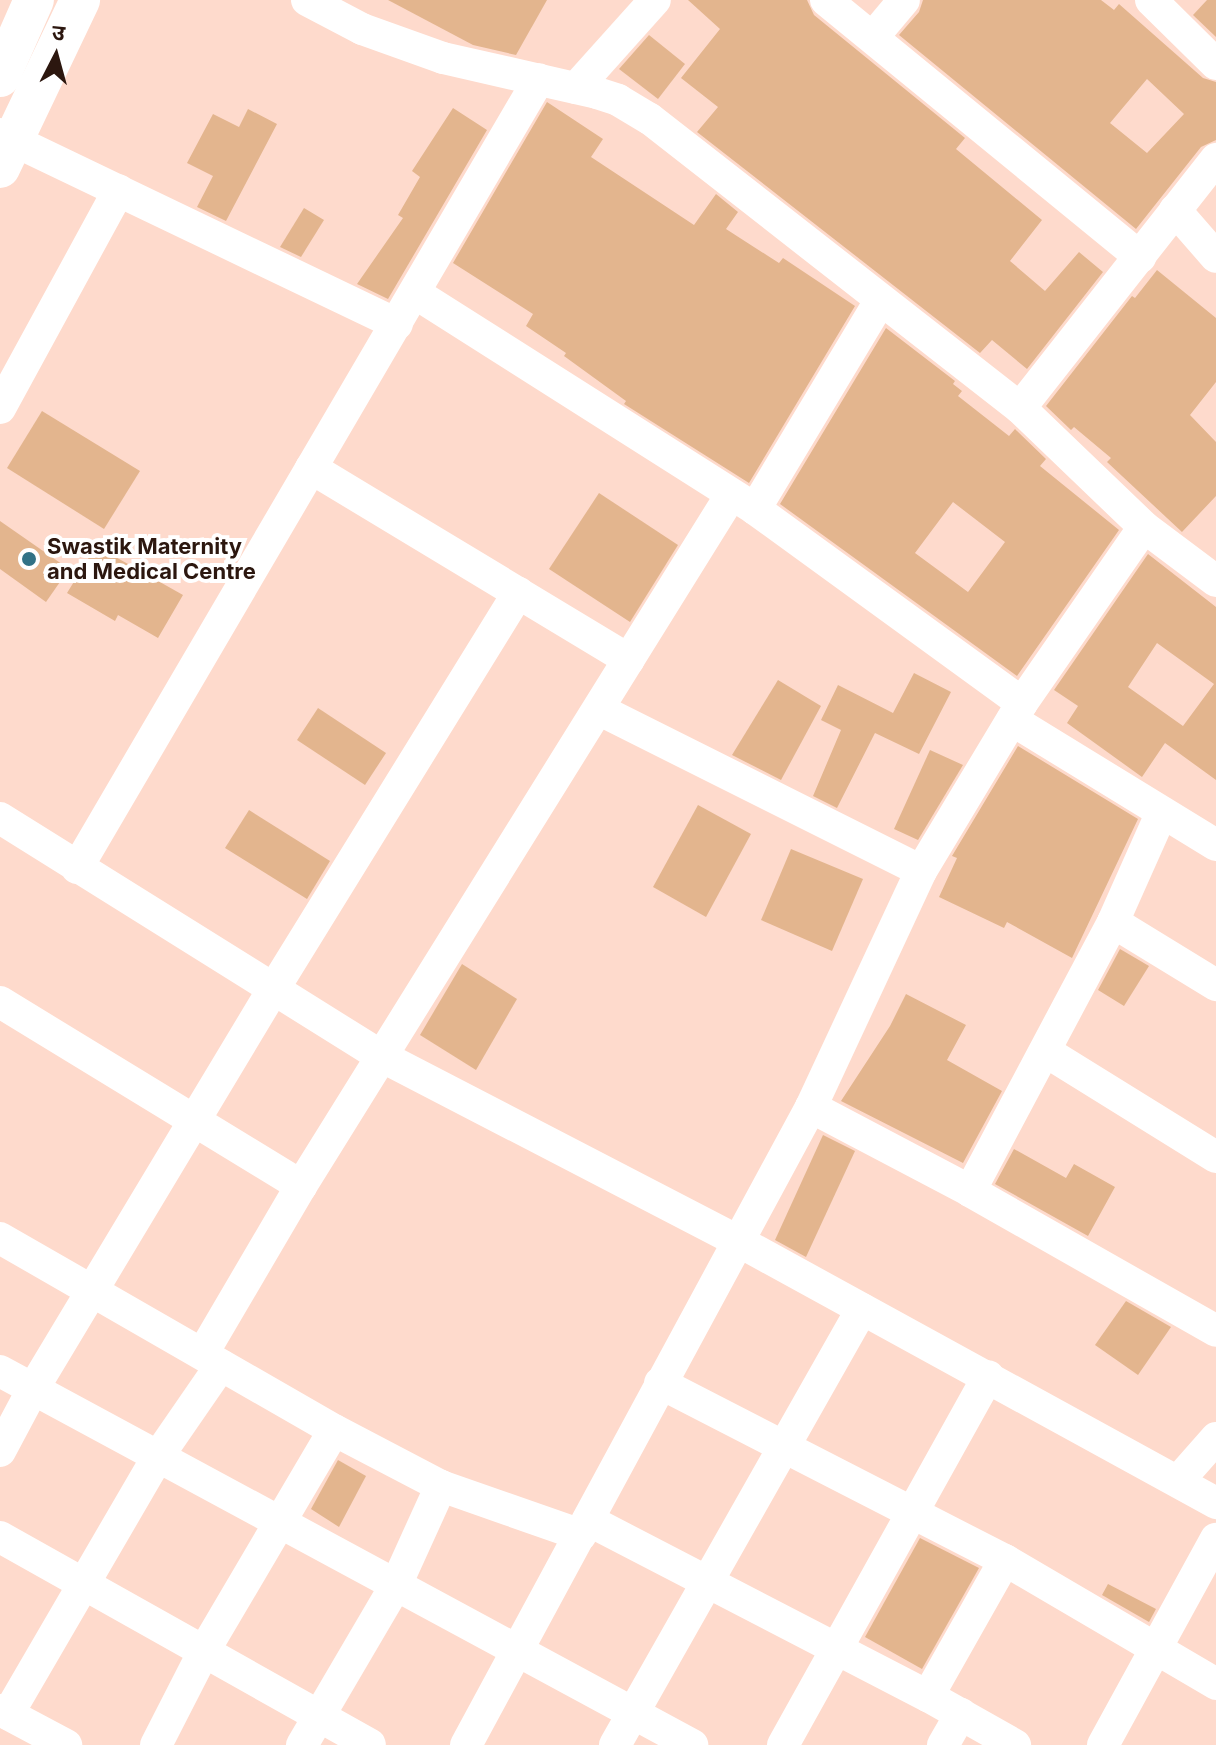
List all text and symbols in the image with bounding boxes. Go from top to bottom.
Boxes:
north arrow [16,16,96,96]
text: उ [51,19,66,46]
place label: Swastik Maternity and Medical Centre [47,533,256,584]
marker: Swastik Maternity and Medical Centre [18,548,40,570]

